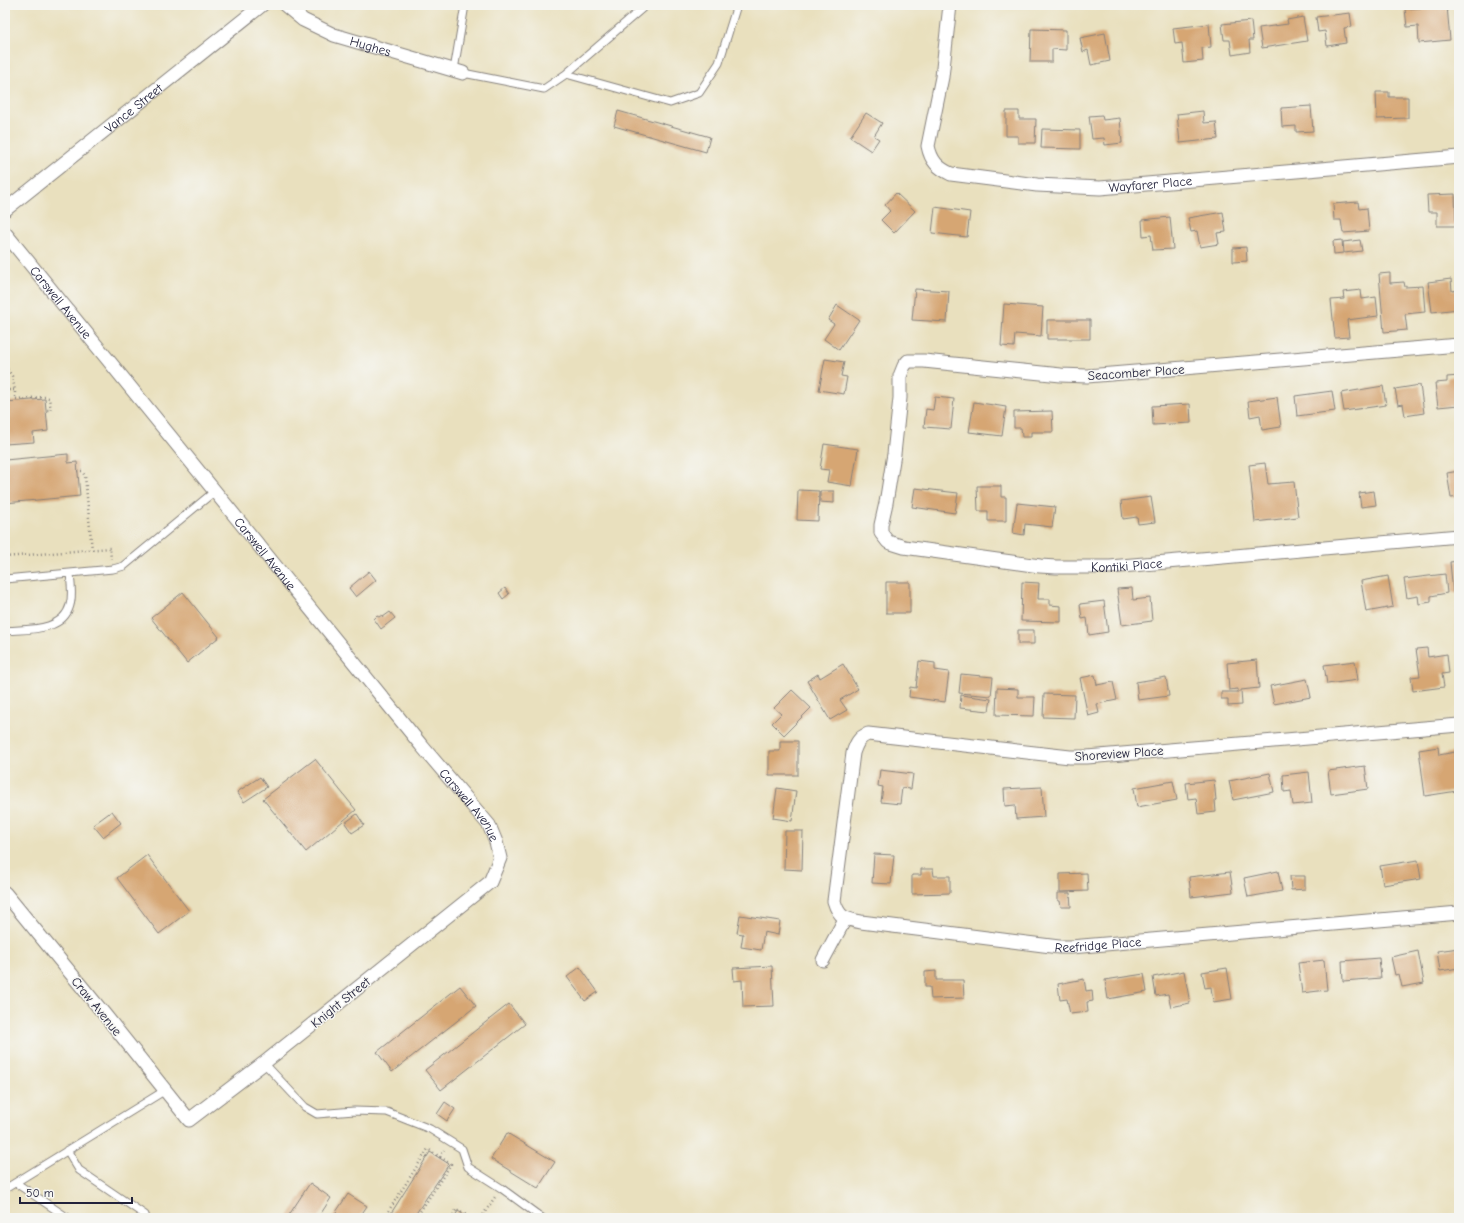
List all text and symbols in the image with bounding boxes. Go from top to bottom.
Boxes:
street label: Hughes [348,33,393,59]
street label: Vance Street [102,80,167,136]
street label: Wayfarer Place [1108,173,1193,195]
street label: Carswell Avenue [27,263,95,342]
street label: Seacomber Place [1087,362,1185,383]
street label: Carswell Avenue [231,515,299,594]
street label: Kontiki Place [1091,555,1163,575]
street label: Shoreview Place [1074,743,1164,764]
street label: Carswell Avenue [436,765,502,844]
street label: Reefridge Place [1054,934,1142,955]
street label: Knight Street [308,973,374,1031]
street label: Craw Avenue [68,974,125,1039]
scale bar [20,1179,132,1205]
text: 50 m [26,1186,54,1200]

